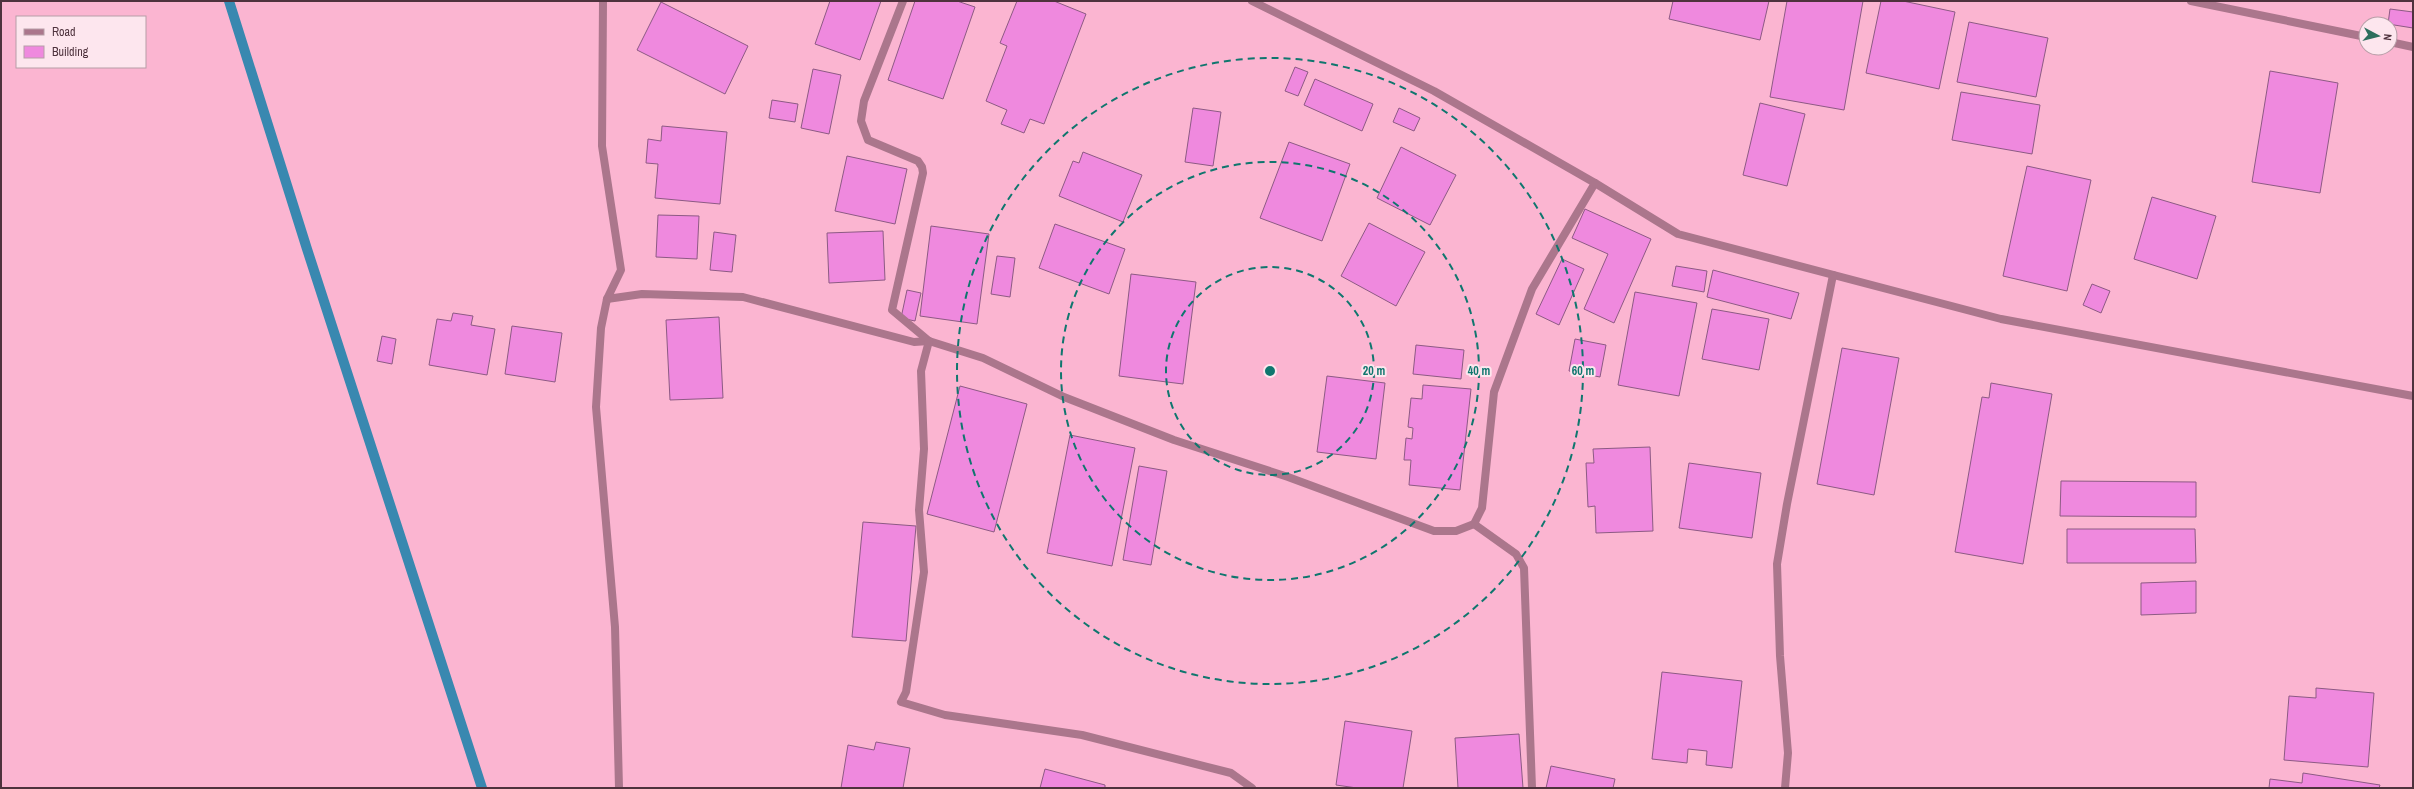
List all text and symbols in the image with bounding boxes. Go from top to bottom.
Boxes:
legend [16,16,146,68]
north arrow [2358,16,2398,56]
text: Road [52,24,76,40]
text: N [2381,33,2395,41]
text: Building [52,44,89,60]
text: 20 m [1363,363,1385,379]
text: 40 m [1468,363,1490,379]
text: 60 m [1572,363,1594,379]
centre of rings [1263,364,1277,378]

